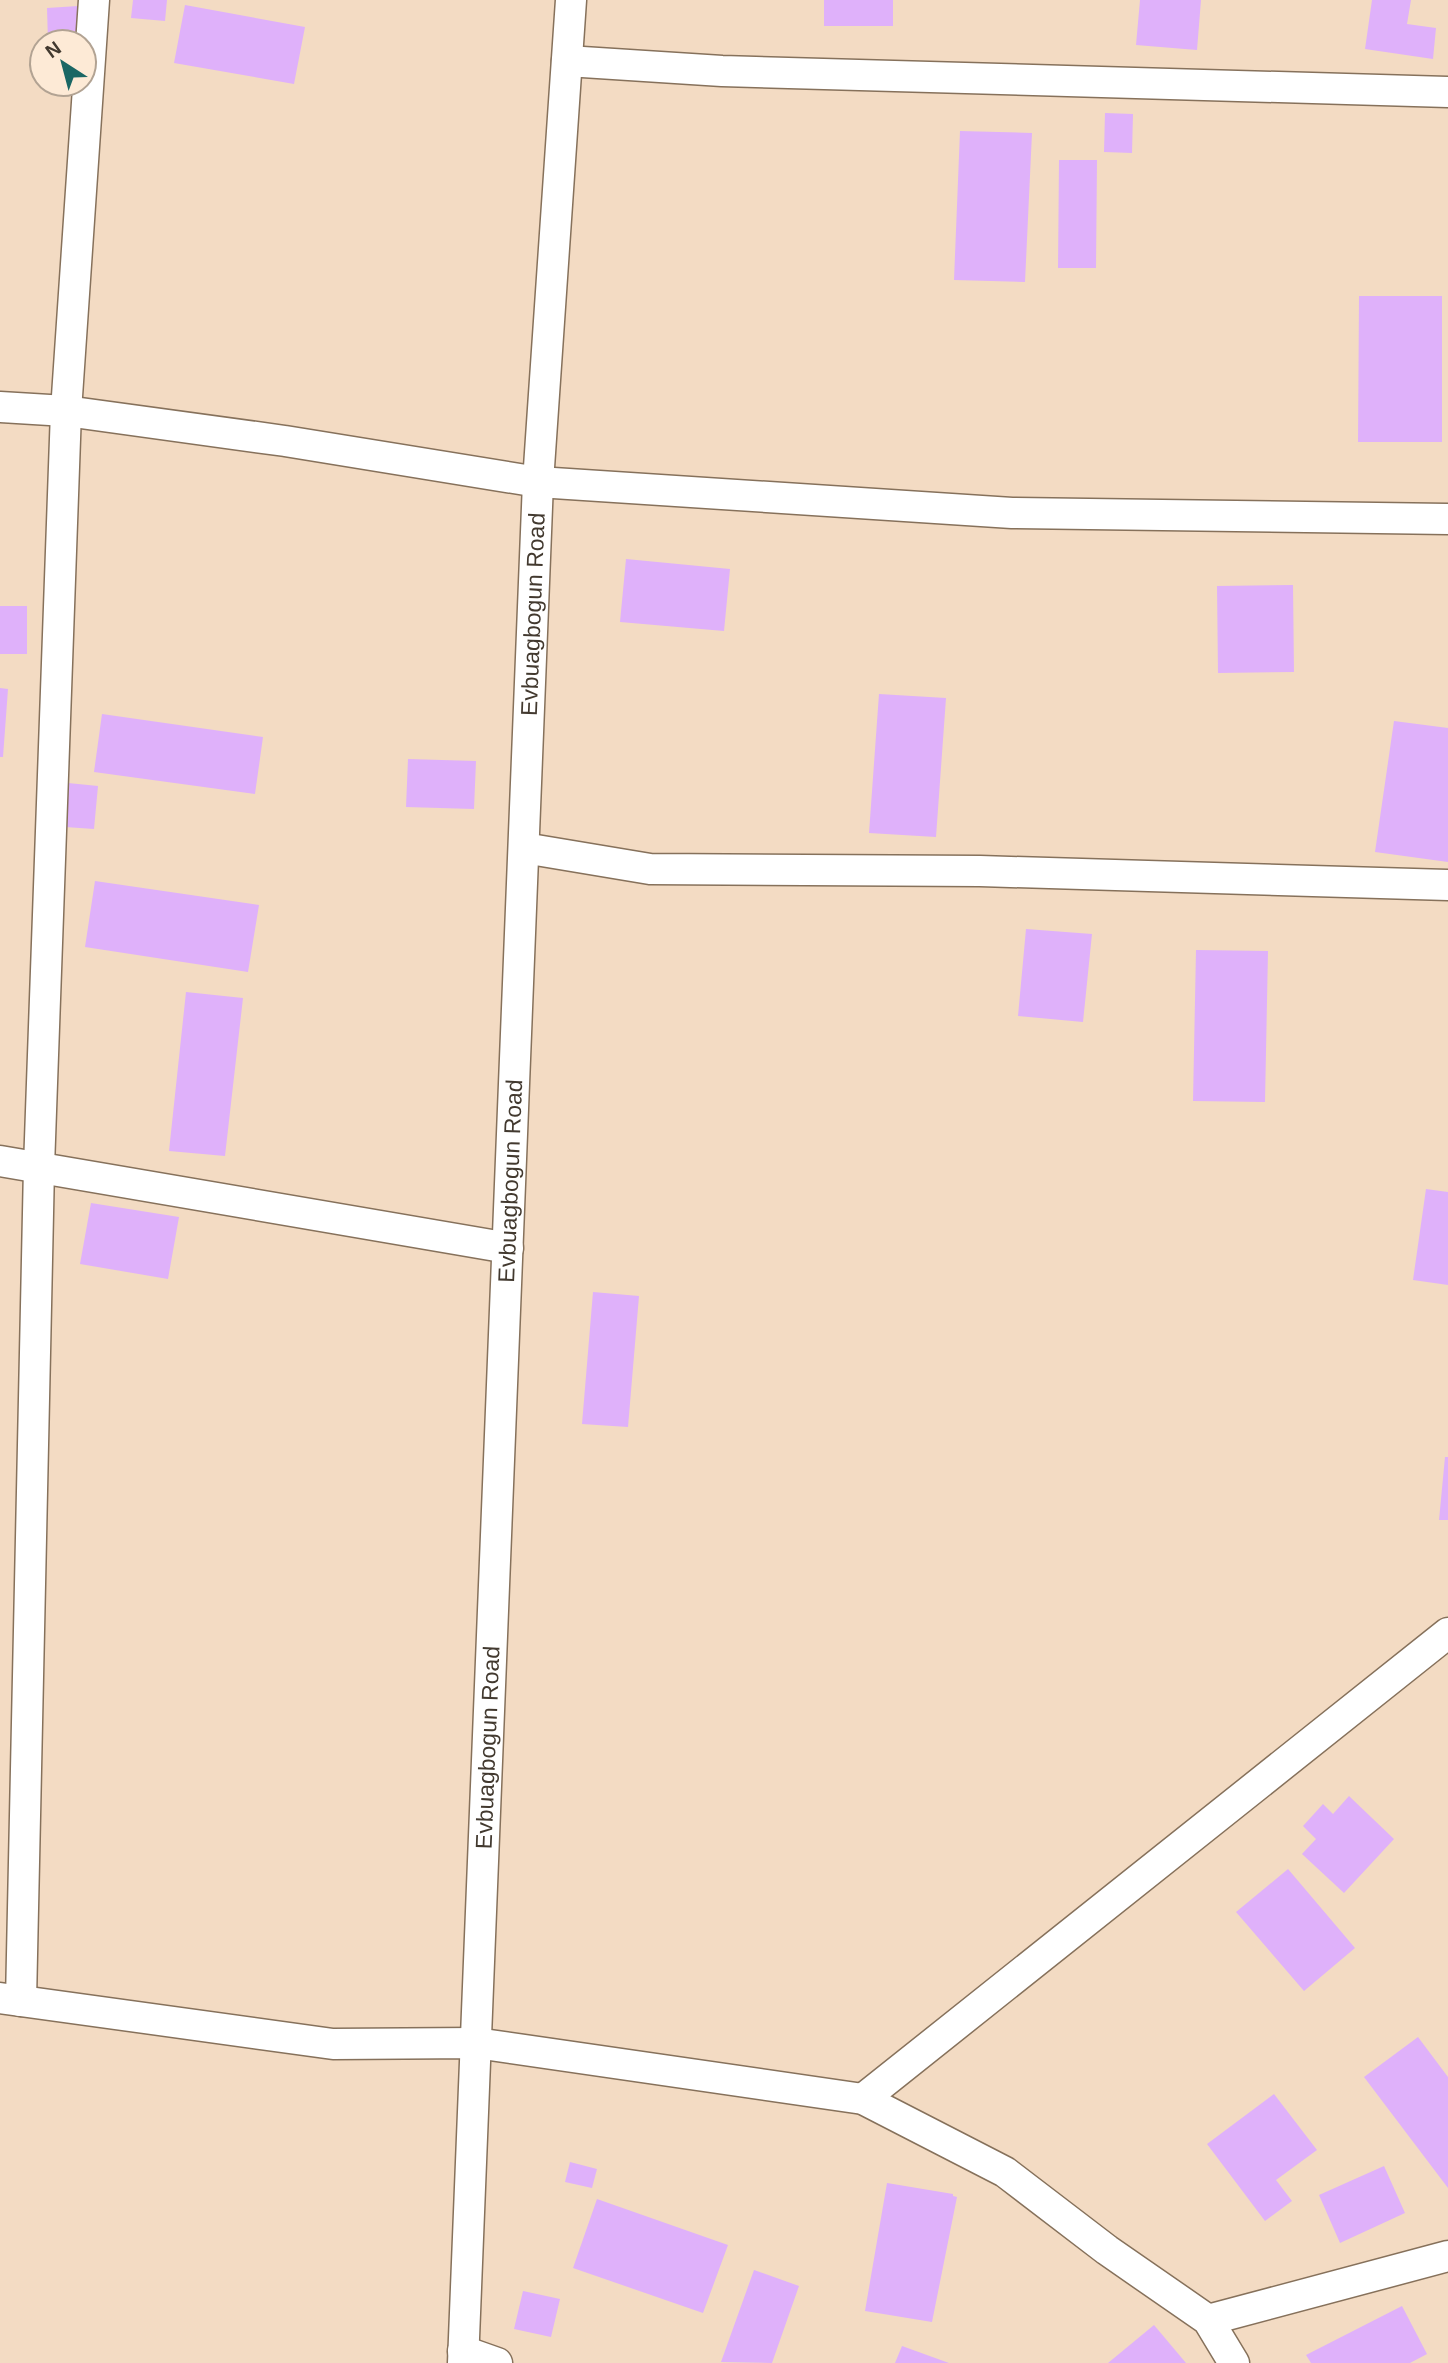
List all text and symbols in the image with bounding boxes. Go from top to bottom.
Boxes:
north arrow [28,28,98,98]
text: N [42,37,65,62]
street label: Evbuagbogun Road [516,512,550,717]
street label: Evbuagbogun Road [493,1079,527,1283]
street label: Evbuagbogun Road [471,1645,505,1850]

